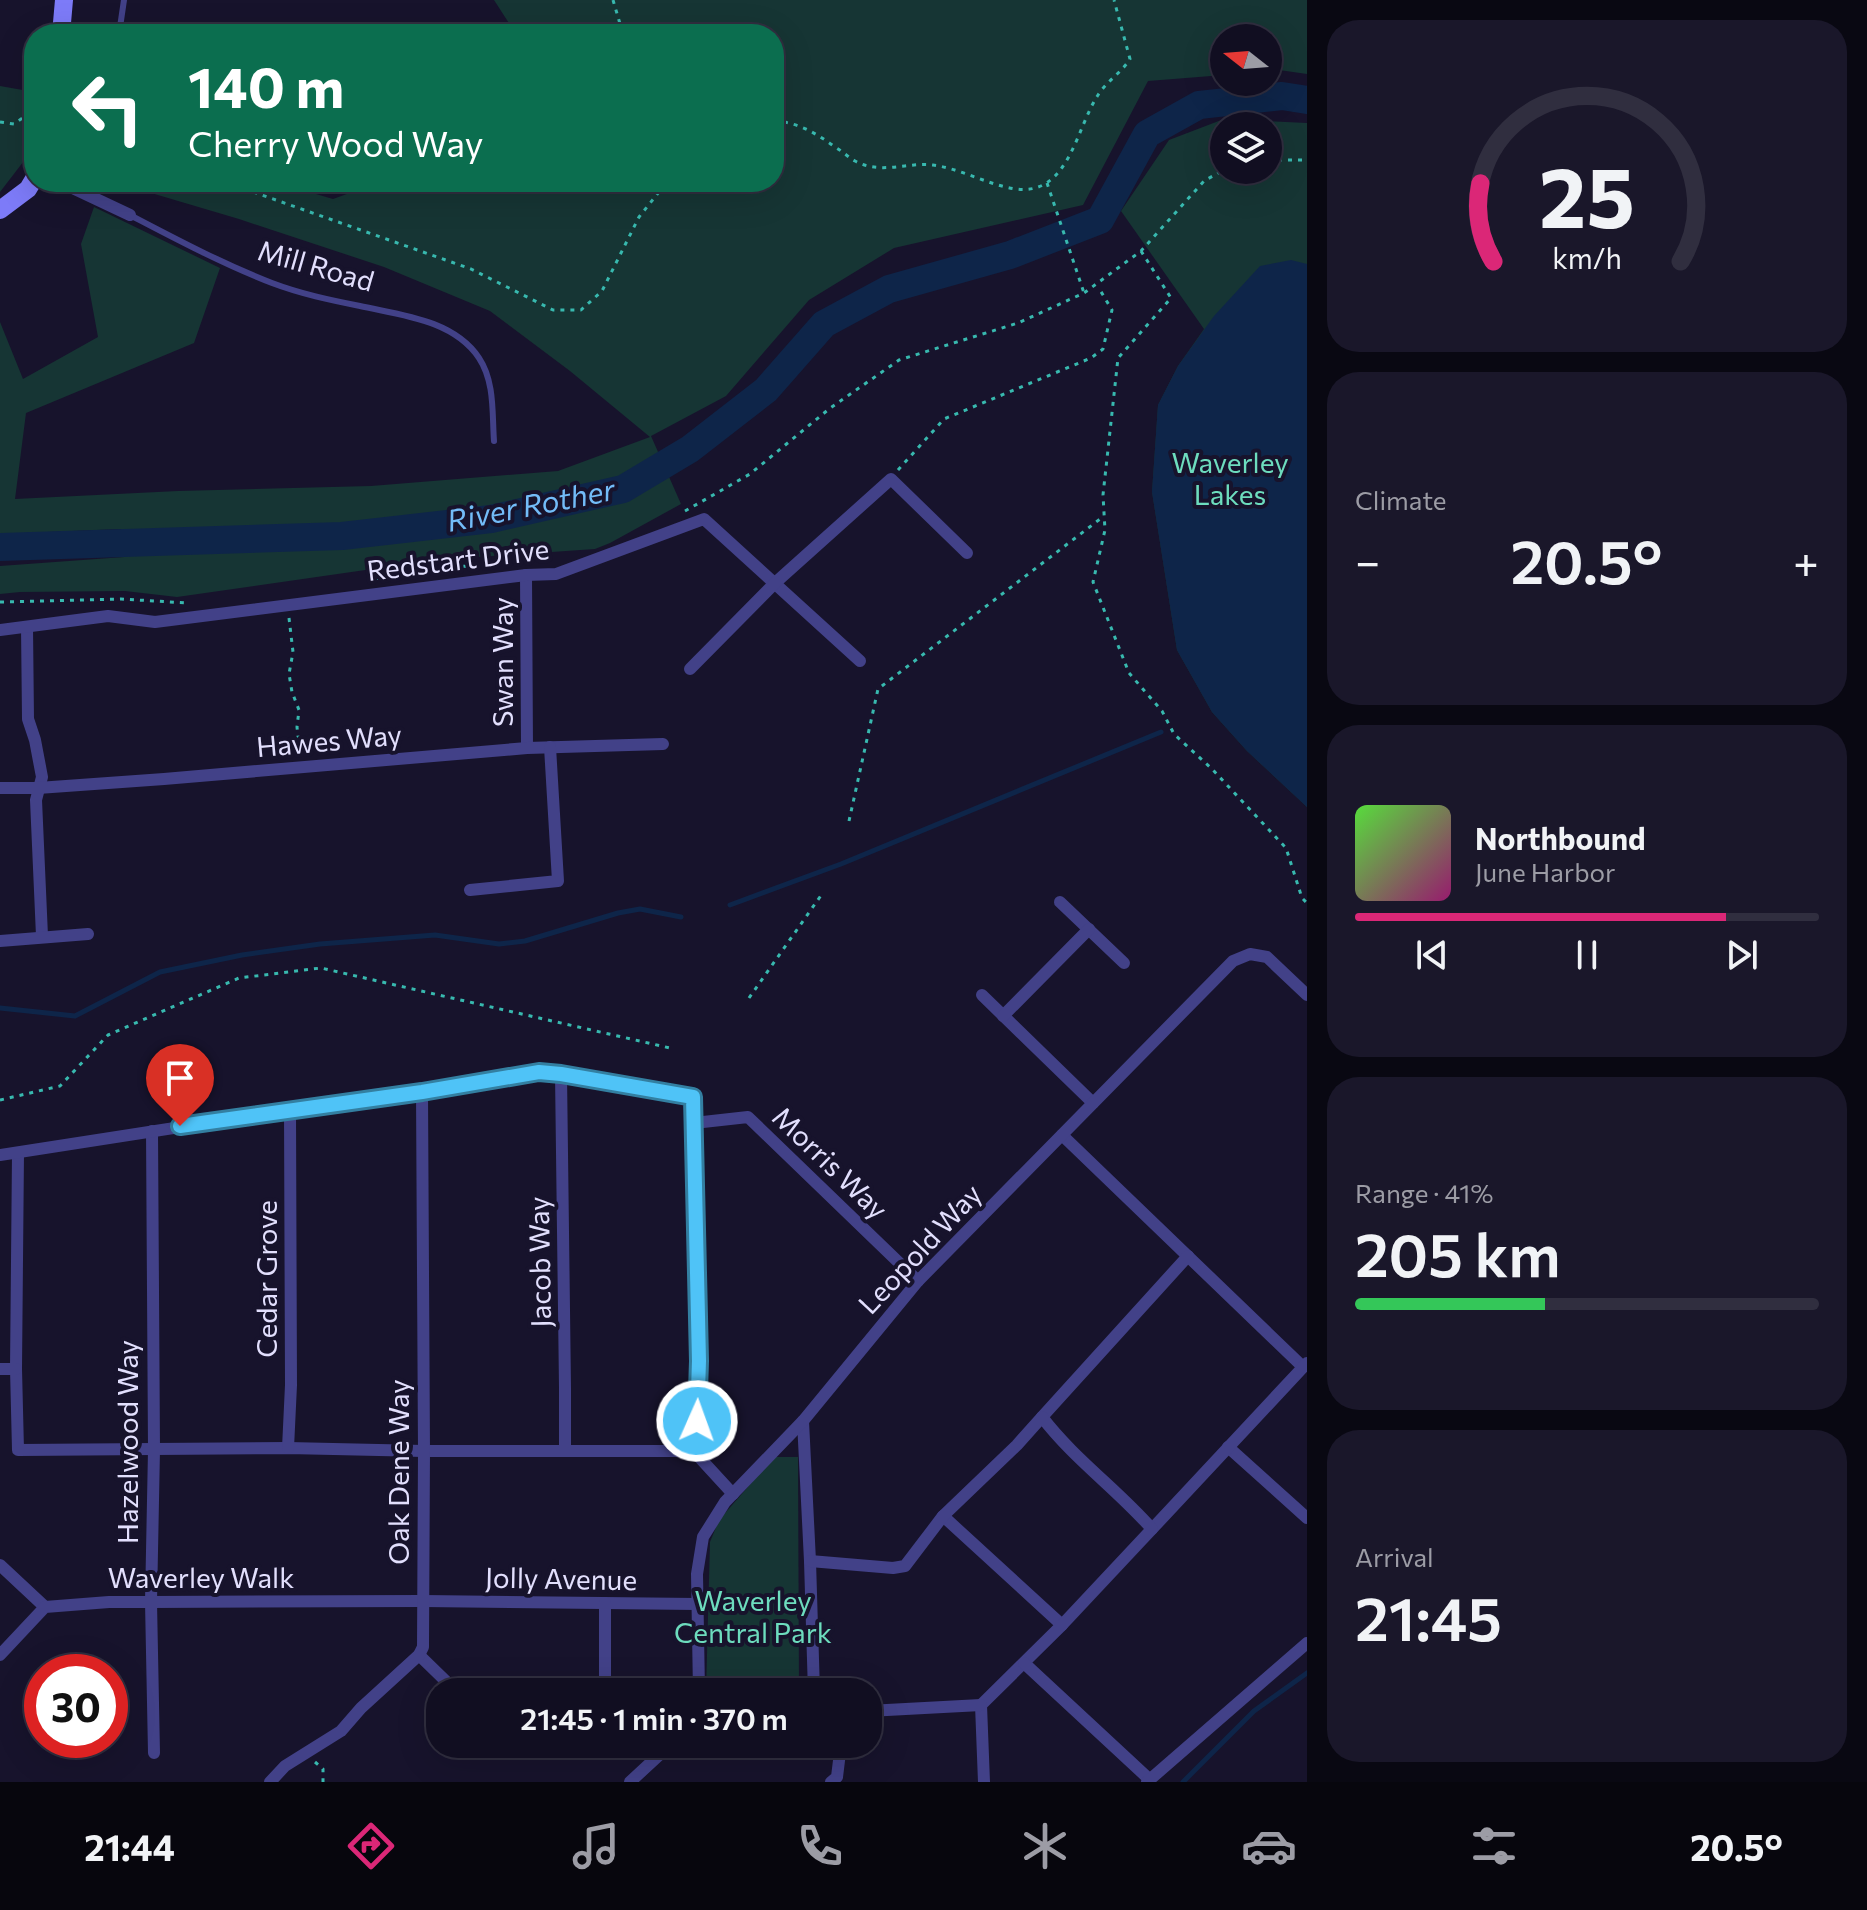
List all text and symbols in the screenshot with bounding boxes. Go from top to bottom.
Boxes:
north arrow [1210,24,1282,96]
map controls [1210,24,1282,184]
text: 140 m [188,51,344,120]
icon: left [56,56,160,160]
button: layers [1210,112,1282,184]
text: Cherry Wood Way [188,120,483,164]
text: 25 [1539,143,1635,245]
street label: Mill Road [254,232,378,298]
text: km/h [1552,240,1622,275]
park label: Waverley Lakes [1171,445,1289,511]
water label: River Rother [443,469,619,538]
text: Climate [1355,484,1447,515]
text: 20.5° [1511,523,1663,596]
street label: Redstart Drive [365,531,551,587]
text: − [1355,533,1380,587]
text: + [1793,533,1819,587]
street label: Swan Way [485,597,519,727]
street label: Hawes Way [255,717,403,763]
text: Northbound [1475,819,1646,856]
text: June Harbor [1475,856,1615,887]
icon: previous [1410,933,1454,977]
icon: pause [1565,933,1609,977]
icon: next [1720,933,1764,977]
pin [146,1044,214,1126]
icon: arrive [158,1056,202,1100]
street label: Morris Way [766,1099,895,1226]
street label: Leopold Way [850,1176,988,1320]
text: Range · 41% [1355,1177,1493,1208]
street label: Jacob Way [521,1196,557,1328]
street label: Cedar Grove [249,1200,283,1358]
text: 205 km [1355,1216,1561,1289]
street label: Hazelwood Way [110,1340,144,1544]
street label: Oak Dene Way [381,1379,415,1565]
position arrow [655,1379,739,1463]
text: Arrival [1355,1541,1434,1572]
street label: Waverley Walk [108,1560,294,1594]
street label: Jolly Avenue [485,1560,637,1596]
text: 21:45 [1355,1580,1502,1653]
park label: Waverley Central Park [674,1583,832,1649]
speed limit sign: 30 [24,1654,128,1758]
text: 21:45 · 1 min · 370 m [520,1699,788,1736]
icon: directions [343,1818,399,1874]
icon: music [568,1818,624,1874]
icon: phone [792,1818,848,1874]
icon: climate [1017,1818,1073,1874]
icon: car [1241,1818,1297,1874]
icon: filters [1466,1818,1522,1874]
text: 21:44 [84,1824,175,1868]
text: 20.5° [1690,1824,1783,1868]

